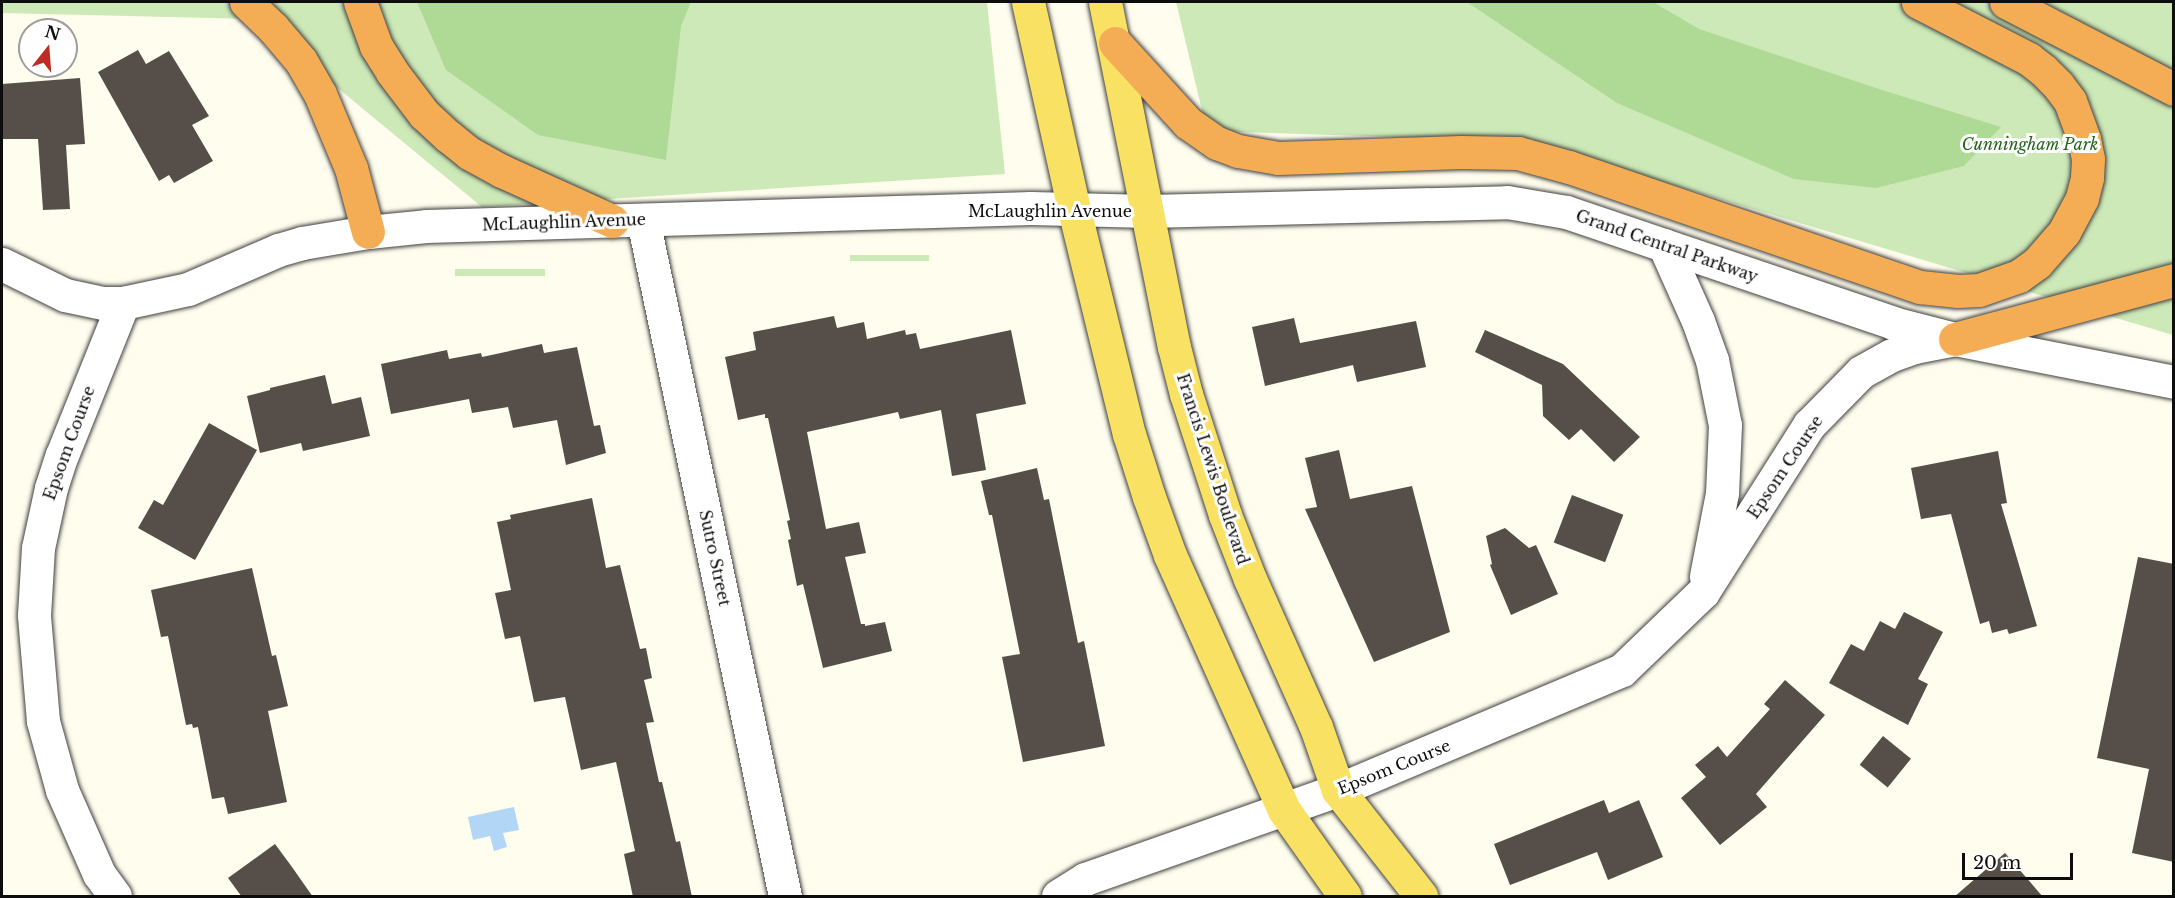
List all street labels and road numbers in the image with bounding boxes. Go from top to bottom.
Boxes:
street label: McLaughlin Avenue [968,201,1132,221]
street label: Grand Central Parkway [1573,206,1761,286]
street label: McLaughlin Avenue [481,210,647,234]
street label: Francis Lewis Boulevard [1173,371,1253,567]
street label: Epsom Course [39,383,99,503]
street label: Epsom Course [1743,412,1827,522]
street label: Sutro Street [695,508,735,608]
street label: Epsom Course [1335,736,1453,798]

